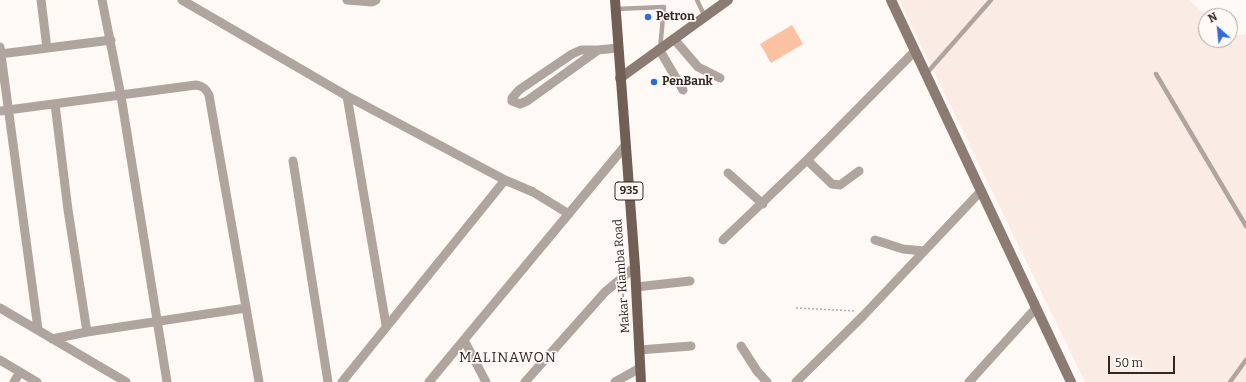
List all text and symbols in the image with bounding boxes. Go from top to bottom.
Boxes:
north arrow [1198,8,1238,48]
place label: Petron [656,10,695,24]
text: N [1206,10,1220,25]
marker: Petron [643,12,653,22]
place label: PenBank [662,75,713,89]
marker: PenBank [649,77,659,87]
road number: 935 [615,182,643,200]
street label: Makar-Kiamba Road [611,218,633,334]
scale bar [1110,348,1177,374]
district label: MALINAWON [459,350,557,366]
text: 50 m [1115,356,1143,370]

